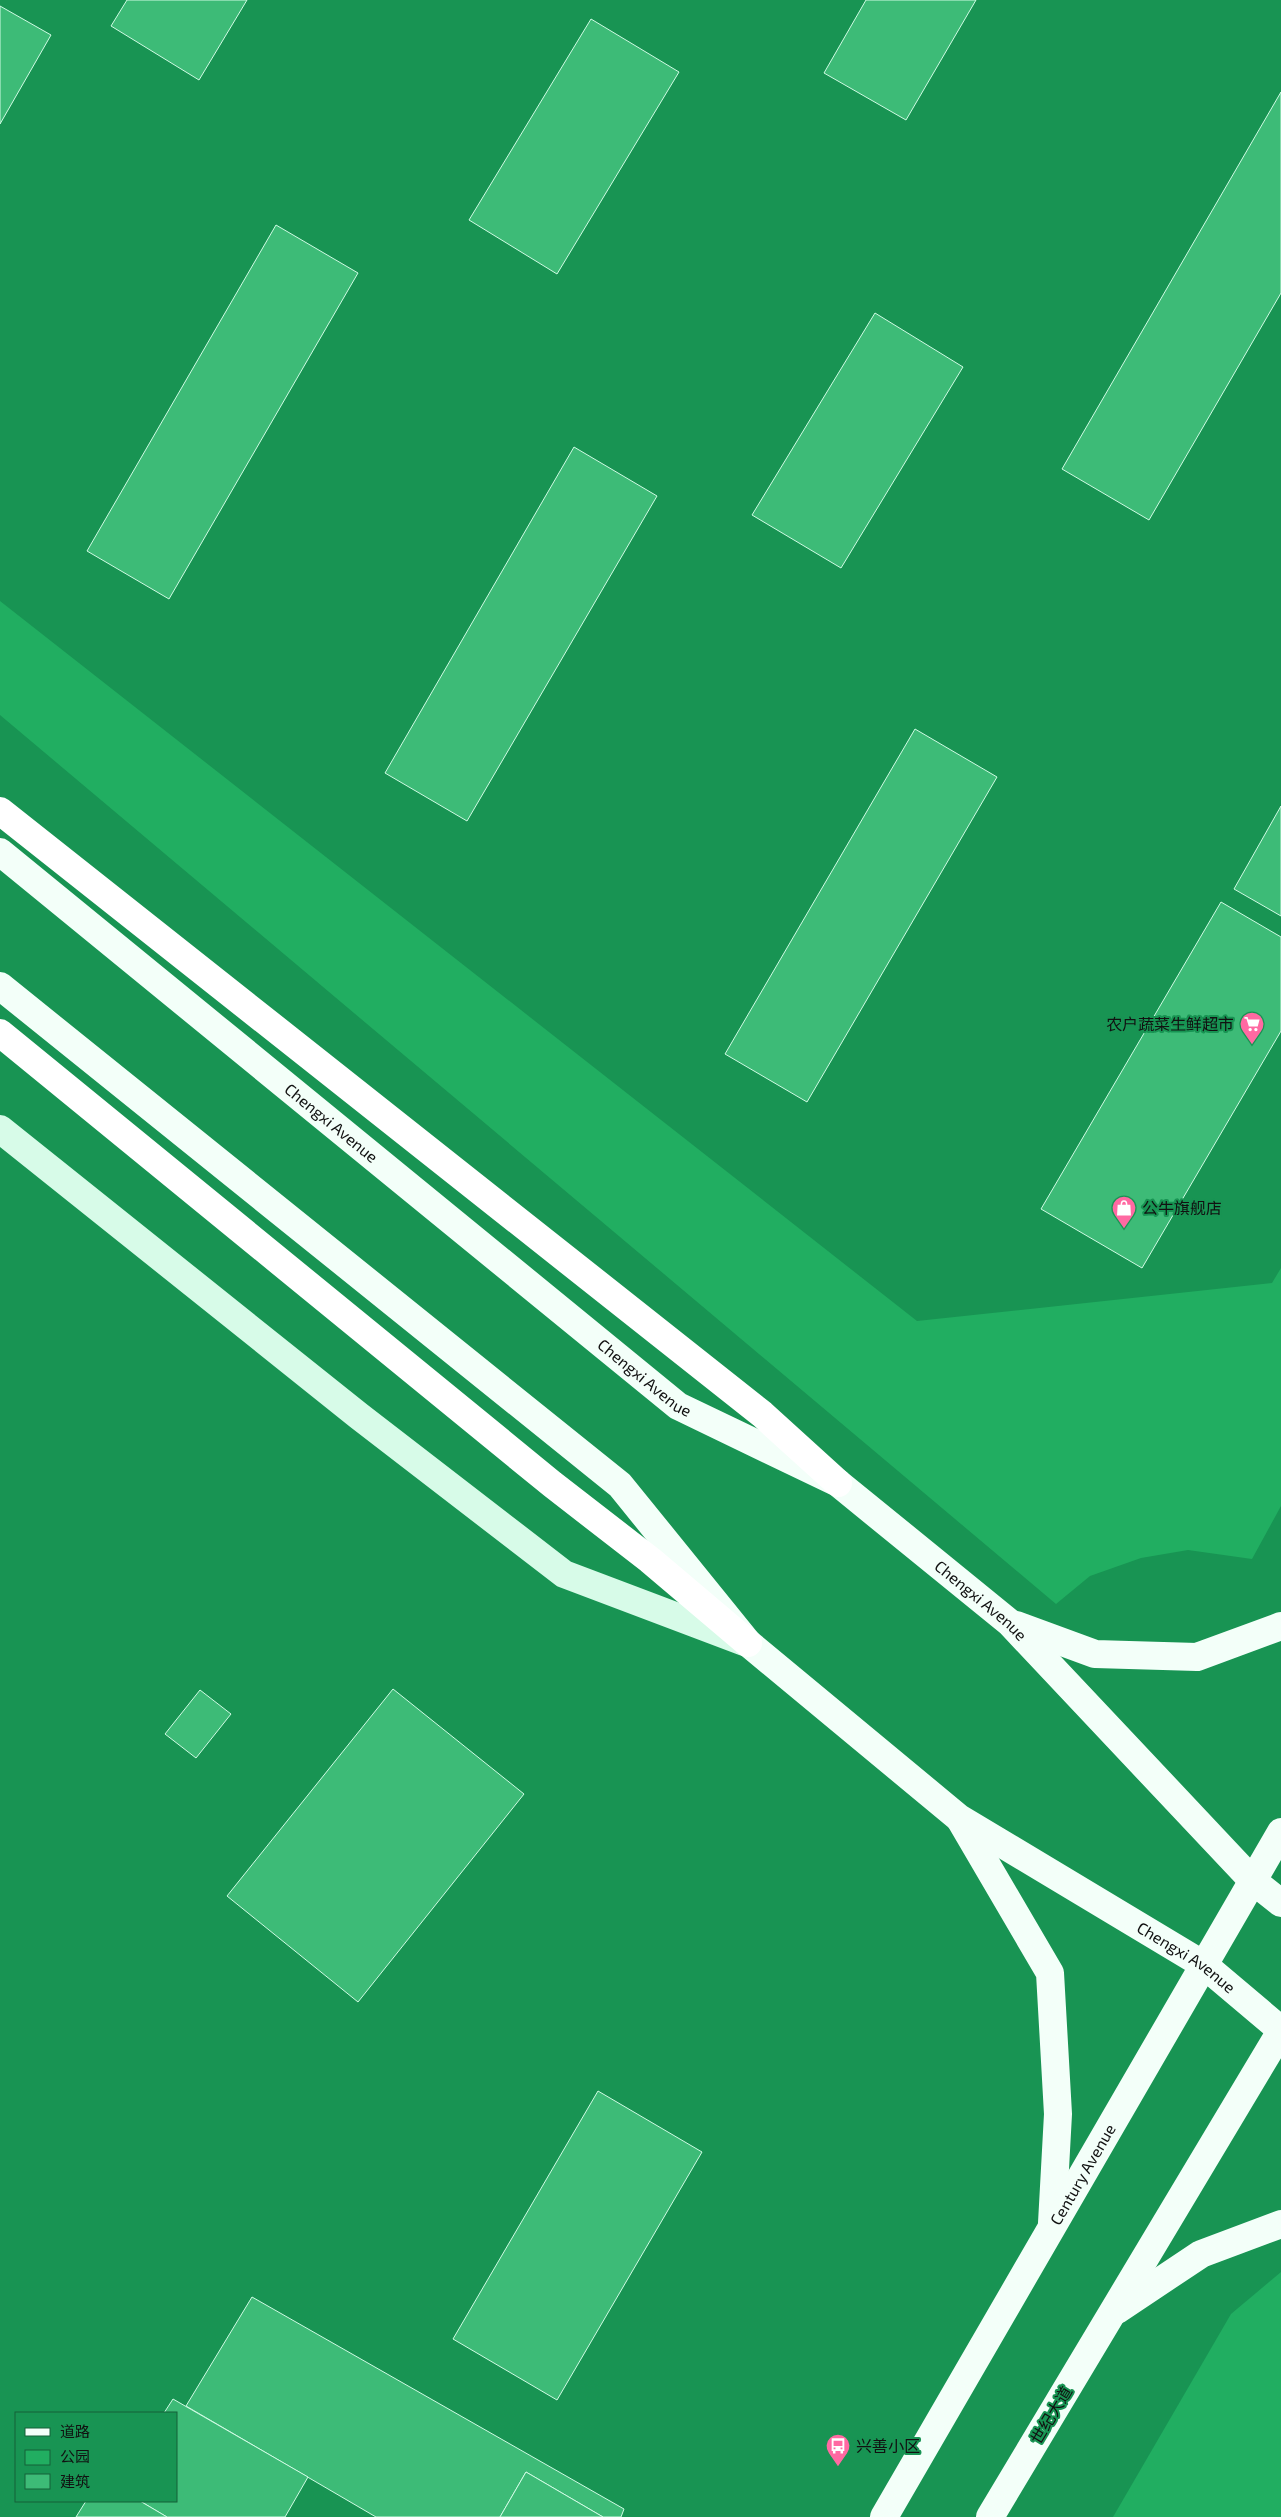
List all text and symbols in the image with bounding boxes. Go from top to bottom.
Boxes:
supermarket icon: 农户蔬菜生鲜超市 [1239,1011,1265,1045]
place label: 农户蔬菜生鲜超市 [1106,1014,1234,1033]
street label: Chengxi Avenue [281,1079,382,1166]
shop icon: 公牛旗舰店 [1111,1195,1137,1229]
place label: 公牛旗舰店 [1142,1198,1222,1217]
street label: Chengxi Avenue [594,1334,695,1420]
street label: Chengxi Avenue [931,1556,1031,1644]
street label: Chengxi Avenue [1134,1917,1240,1997]
street label: Century Avenue [1045,2120,1119,2228]
street label: 世纪大道 [1026,2382,1075,2447]
legend [15,2412,178,2502]
text: 道路 [60,2422,90,2440]
bus stop icon: 兴善小区 [825,2433,851,2467]
place label: 兴善小区 [856,2436,920,2455]
text: 公园 [60,2447,90,2465]
text: 建筑 [60,2472,90,2490]

